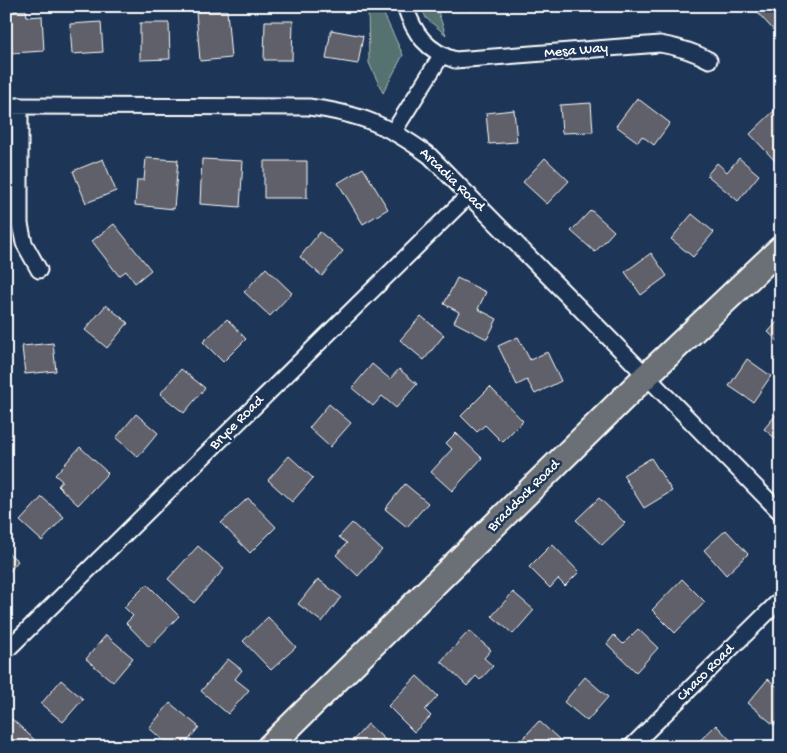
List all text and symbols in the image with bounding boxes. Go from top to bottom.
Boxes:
street label: Mesa Way [543,39,609,63]
street label: Arcadia Road [415,144,489,217]
street label: Bryce Road [205,391,269,455]
street label: Braddock Road [483,455,565,537]
street label: Chaco Road [674,640,739,705]

